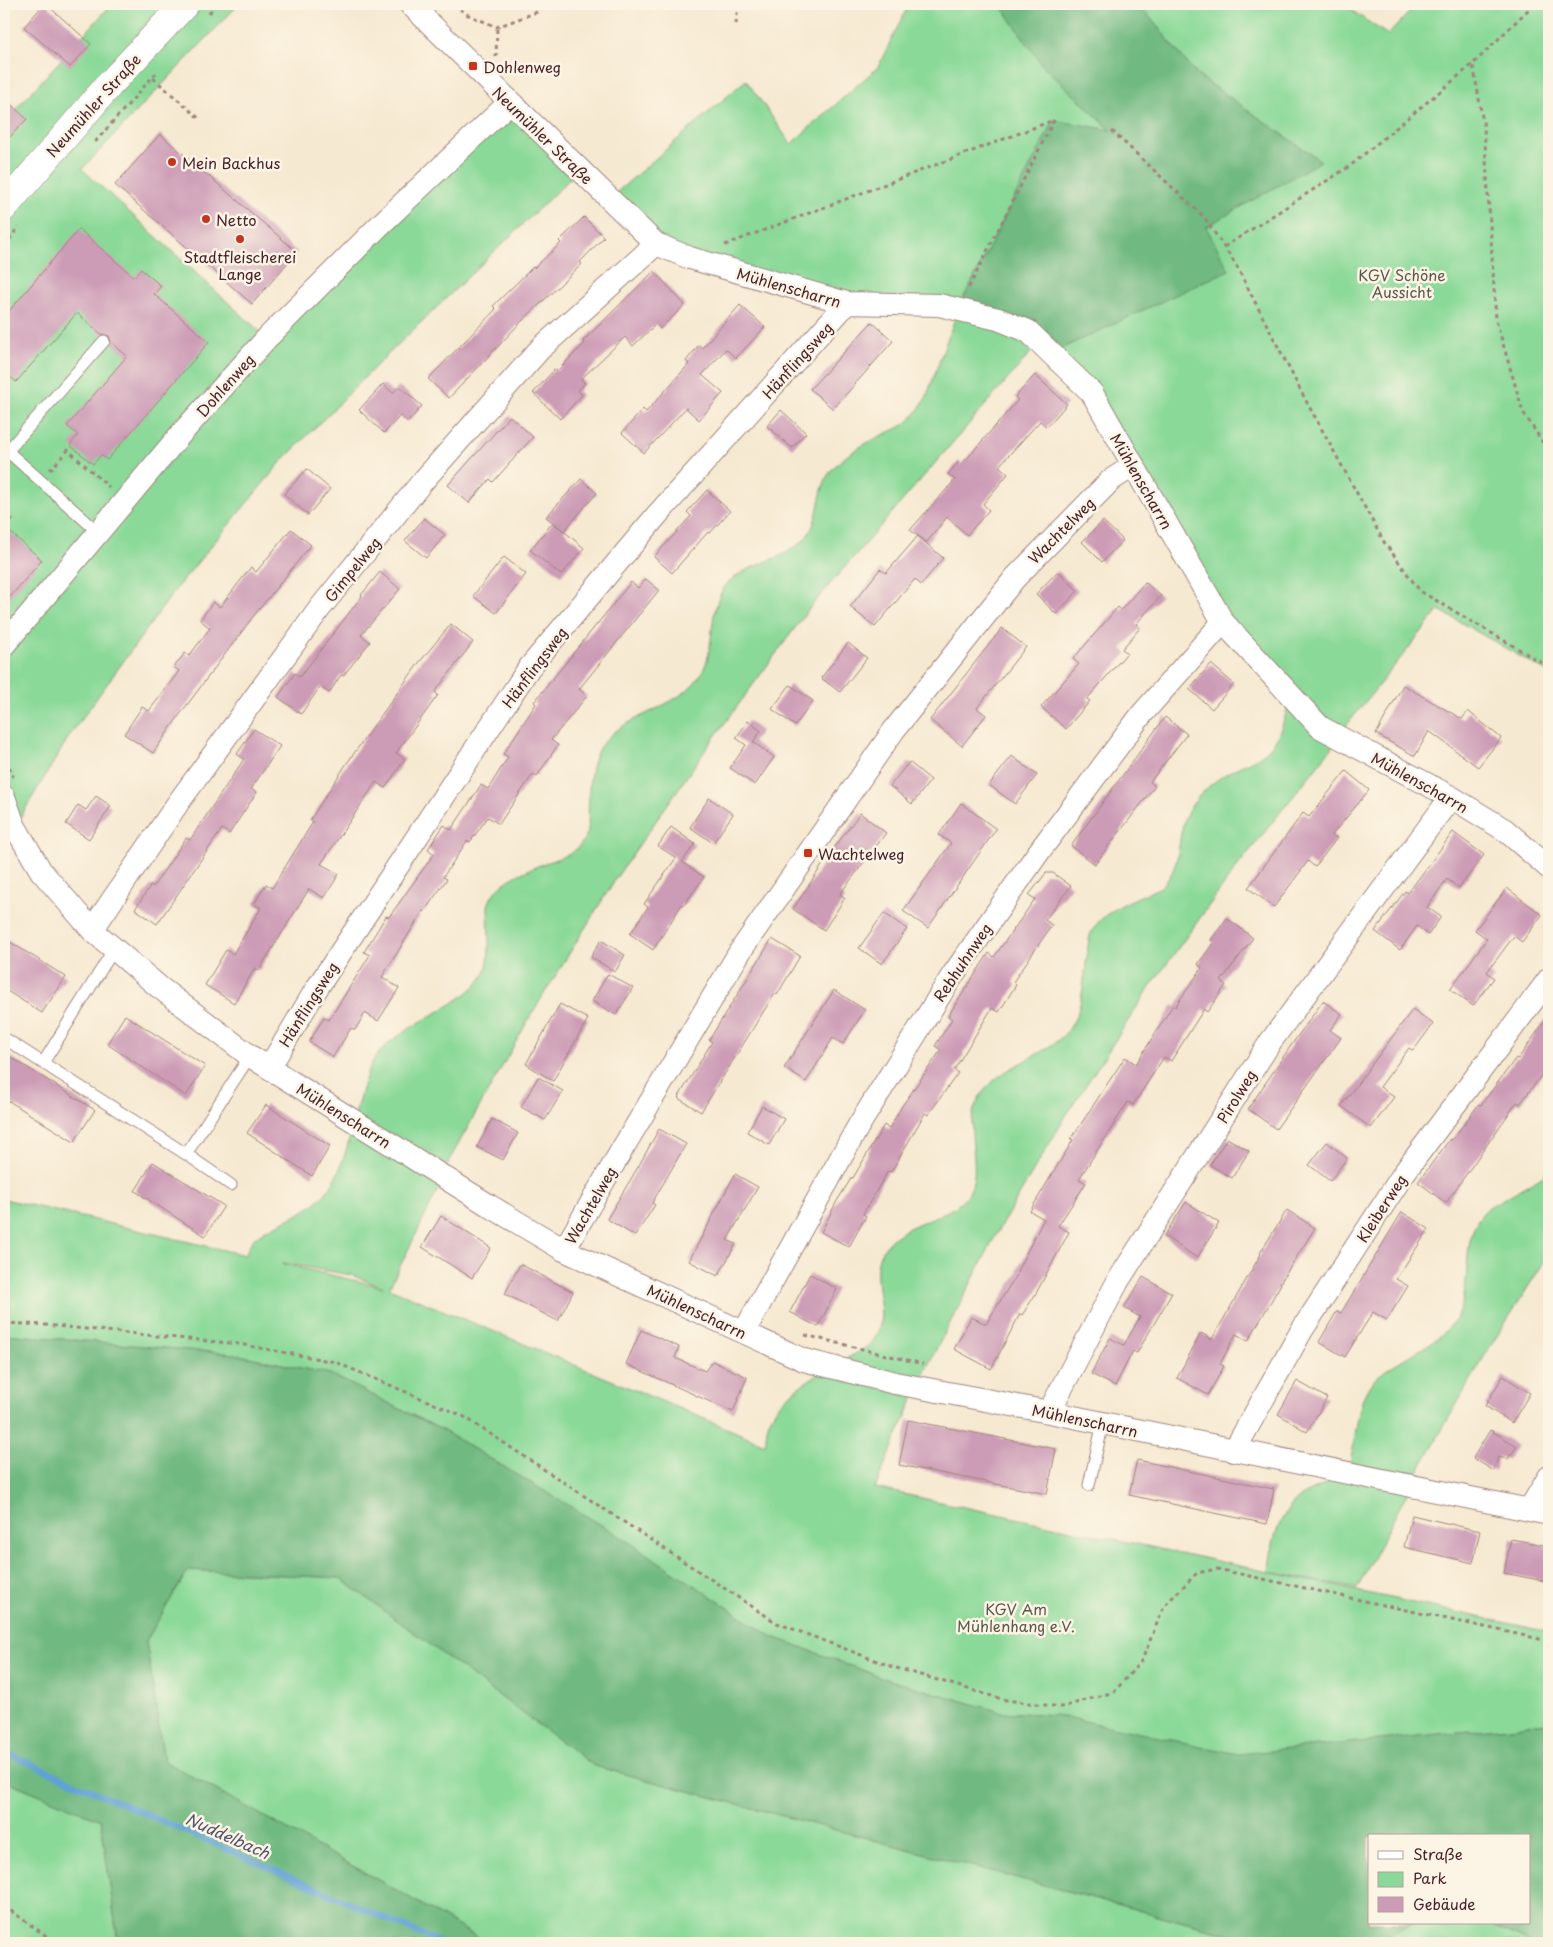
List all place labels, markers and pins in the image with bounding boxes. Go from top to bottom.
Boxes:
place label: Dohlenweg [483,55,561,78]
marker: Dohlenweg [467,60,479,72]
place label: Mein Backhus [182,151,281,174]
marker: Mein Backhus [166,156,178,168]
place label: Netto [216,208,257,231]
marker: Netto [200,213,212,225]
marker: Stadtfleischerei Lange [234,233,246,245]
place label: Stadtfleischerei Lange [184,245,296,285]
place label: Wachtelweg [818,842,905,865]
marker: Wachtelweg [802,847,814,859]

